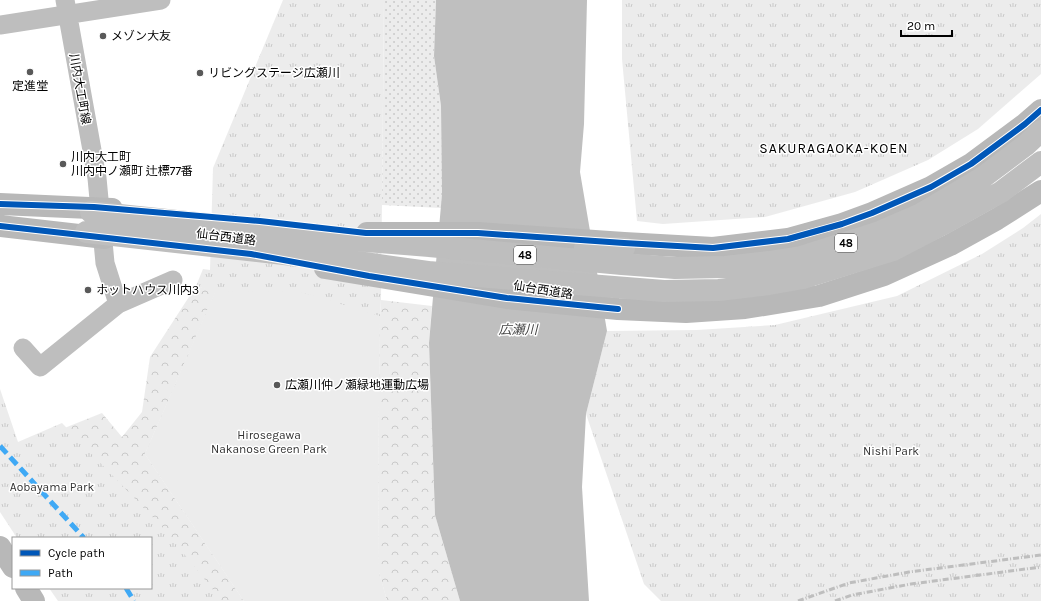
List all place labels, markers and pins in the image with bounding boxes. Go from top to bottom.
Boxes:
place label: メゾン大友 [111,29,171,43]
marker: メゾン大友 [98,31,108,41]
place label: リビングステージ広瀬川 [208,66,340,80]
marker: 定進堂 [25,67,35,77]
marker: リビングステージ広瀬川 [195,68,205,78]
place label: 定進堂 [12,79,48,93]
place label: 川内大工町 川内中ノ瀬町 辻標77番 [71,150,193,178]
marker: 川内大工町 川内中ノ瀬町 辻標77番 [58,159,68,169]
place label: ホットハウス川内3 [96,283,199,297]
marker: ホットハウス川内3 [83,285,93,295]
place label: 広瀬川仲ノ瀬緑地運動広場 [285,378,429,392]
marker: 広瀬川仲ノ瀬緑地運動広場 [272,380,282,390]

